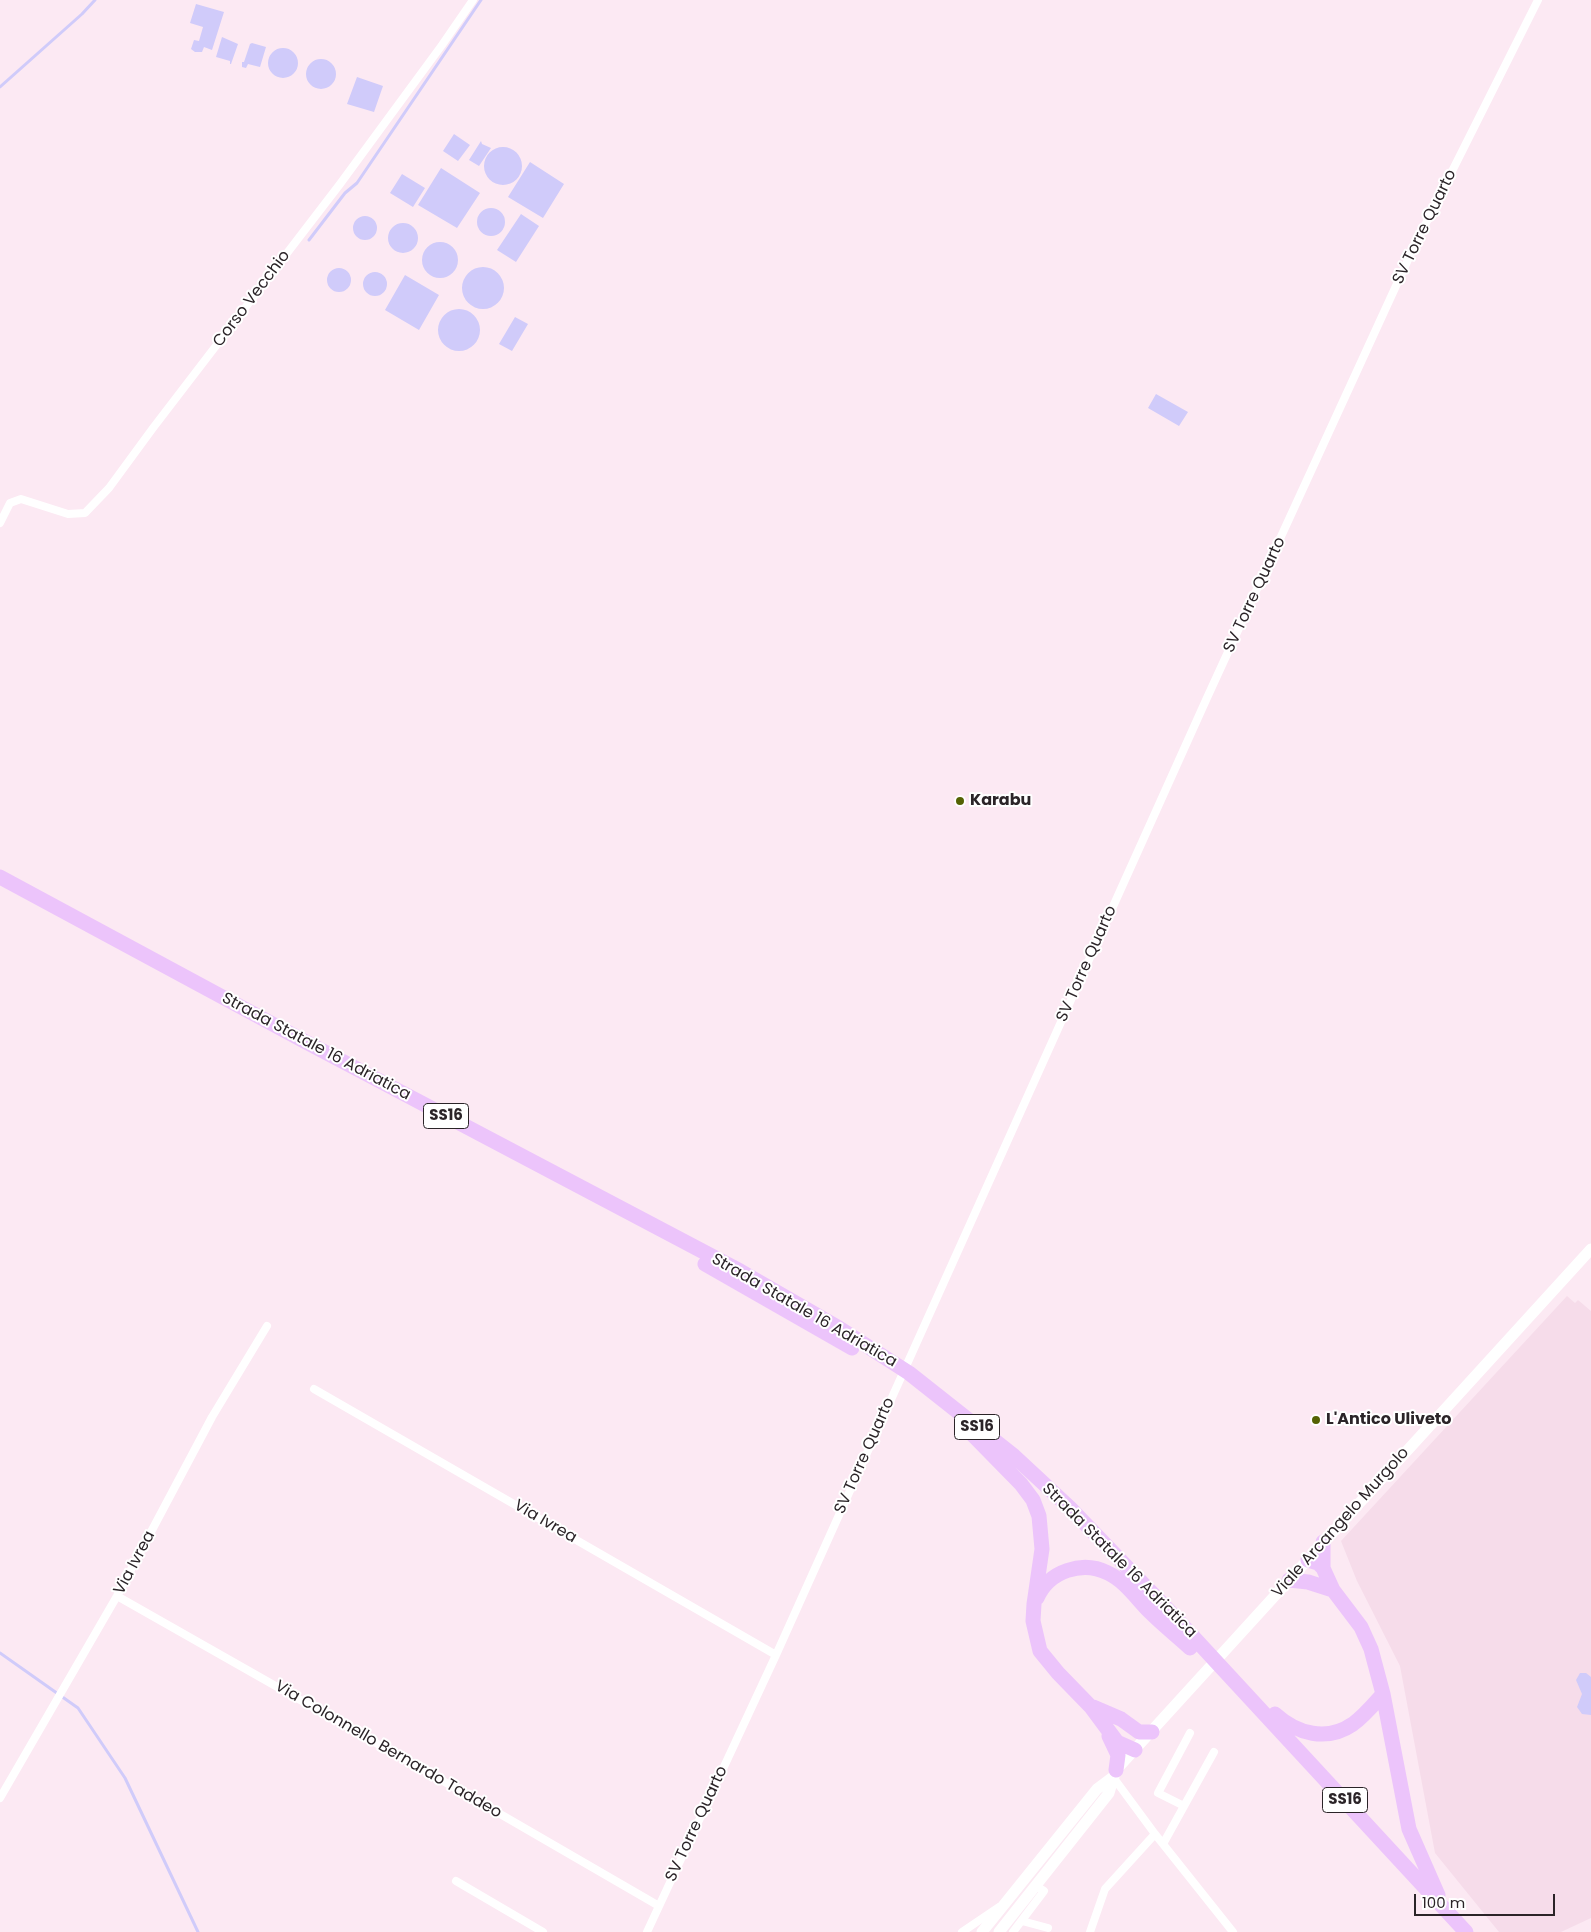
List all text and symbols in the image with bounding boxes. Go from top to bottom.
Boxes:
street label: SV Torre Quarto [1389,167,1461,287]
street label: Corso Vecchio [209,247,295,351]
street label: SV Torre Quarto [1220,534,1290,656]
place label: Karabu [970,791,1031,811]
marker: Karabu [954,795,966,807]
street label: SV Torre Quarto [1053,903,1121,1025]
street label: Strada Statale 16 Adriatica [218,989,414,1105]
road number: SS16 [424,1104,468,1128]
street label: Strada Statale 16 Adriatica [708,1250,900,1372]
street label: SV Torre Quarto [831,1395,899,1517]
place label: L'Antico Uliveto [1326,1410,1452,1430]
road number: SS16 [954,1414,1000,1440]
marker: L'Antico Uliveto [1310,1414,1322,1426]
street label: Viale Arcangelo Murgolo [1268,1444,1414,1602]
street label: Strada Statale 16 Adriatica [1038,1480,1200,1642]
street label: Via Ivrea [510,1496,580,1548]
street label: Via Ivrea [110,1528,160,1598]
street label: Via Colonnello Bernardo Taddeo [271,1677,505,1823]
street label: SV Torre Quarto [662,1763,732,1885]
road number: SS16 [1322,1788,1368,1812]
scale bar [1416,1884,1557,1916]
text: 100 m [1422,1892,1465,1913]

